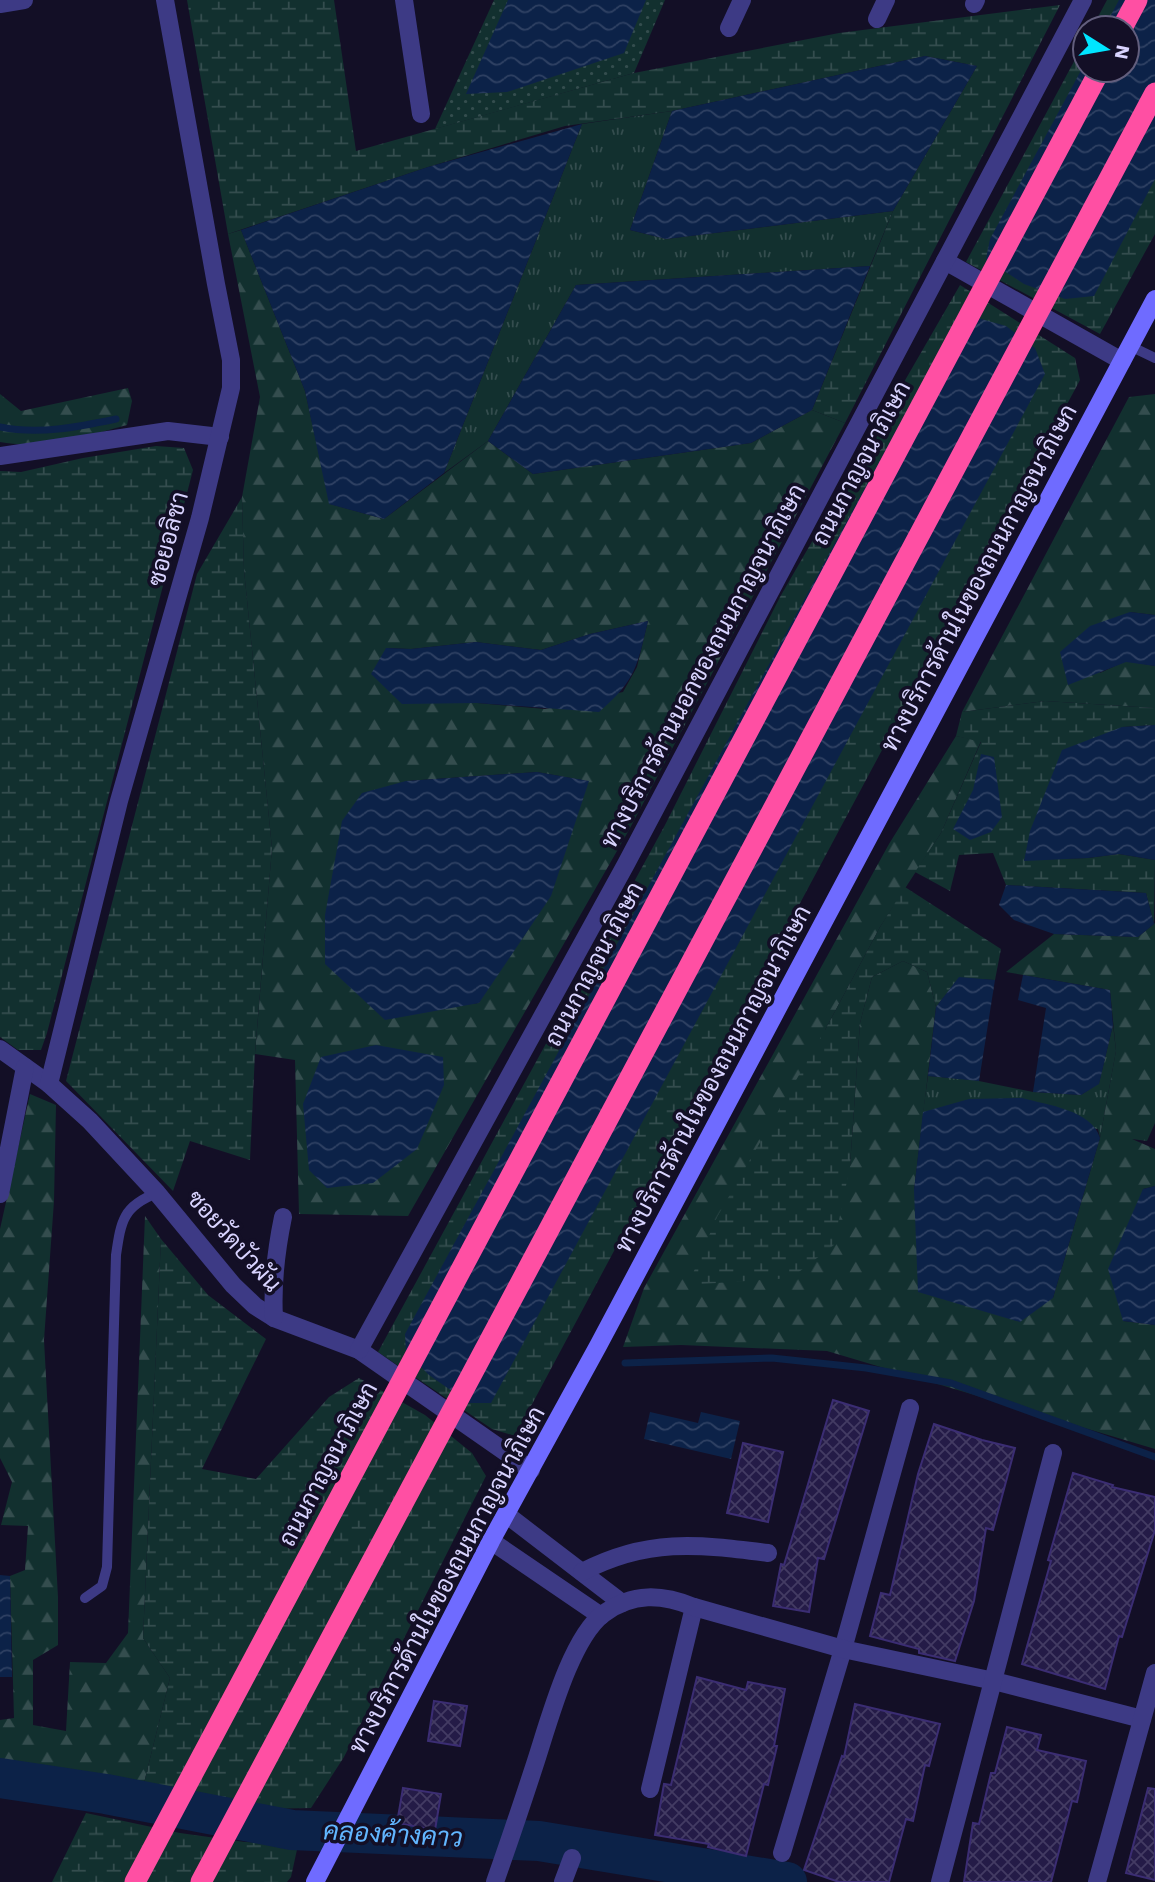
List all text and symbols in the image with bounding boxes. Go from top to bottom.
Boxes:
north arrow [1071,14,1141,84]
text: N [1110,43,1135,61]
street label: ถนนกาญจนาภิเษก [806,376,916,550]
street label: ทางบริการด้านในของถนนกาญจนาภิเษก [873,398,1083,757]
street label: ทางบริการด้านนอกของถนนกาญจนาภิเษก [594,479,811,853]
street label: ซอยอลิชา [142,489,194,589]
street label: ถนนกาญจนาภิเษก [539,877,649,1051]
street label: ทางบริการด้านในของถนนกาญจนาภิเษก [607,899,817,1258]
street label: ซอยวัดบัวผัน [181,1184,287,1298]
street label: ถนนกาญจนาภิเษก [273,1377,383,1551]
street label: ทางบริการด้านในของถนนกาญจนาภิเษก [341,1400,551,1759]
water label: คลองค้างคาว [323,1814,464,1853]

